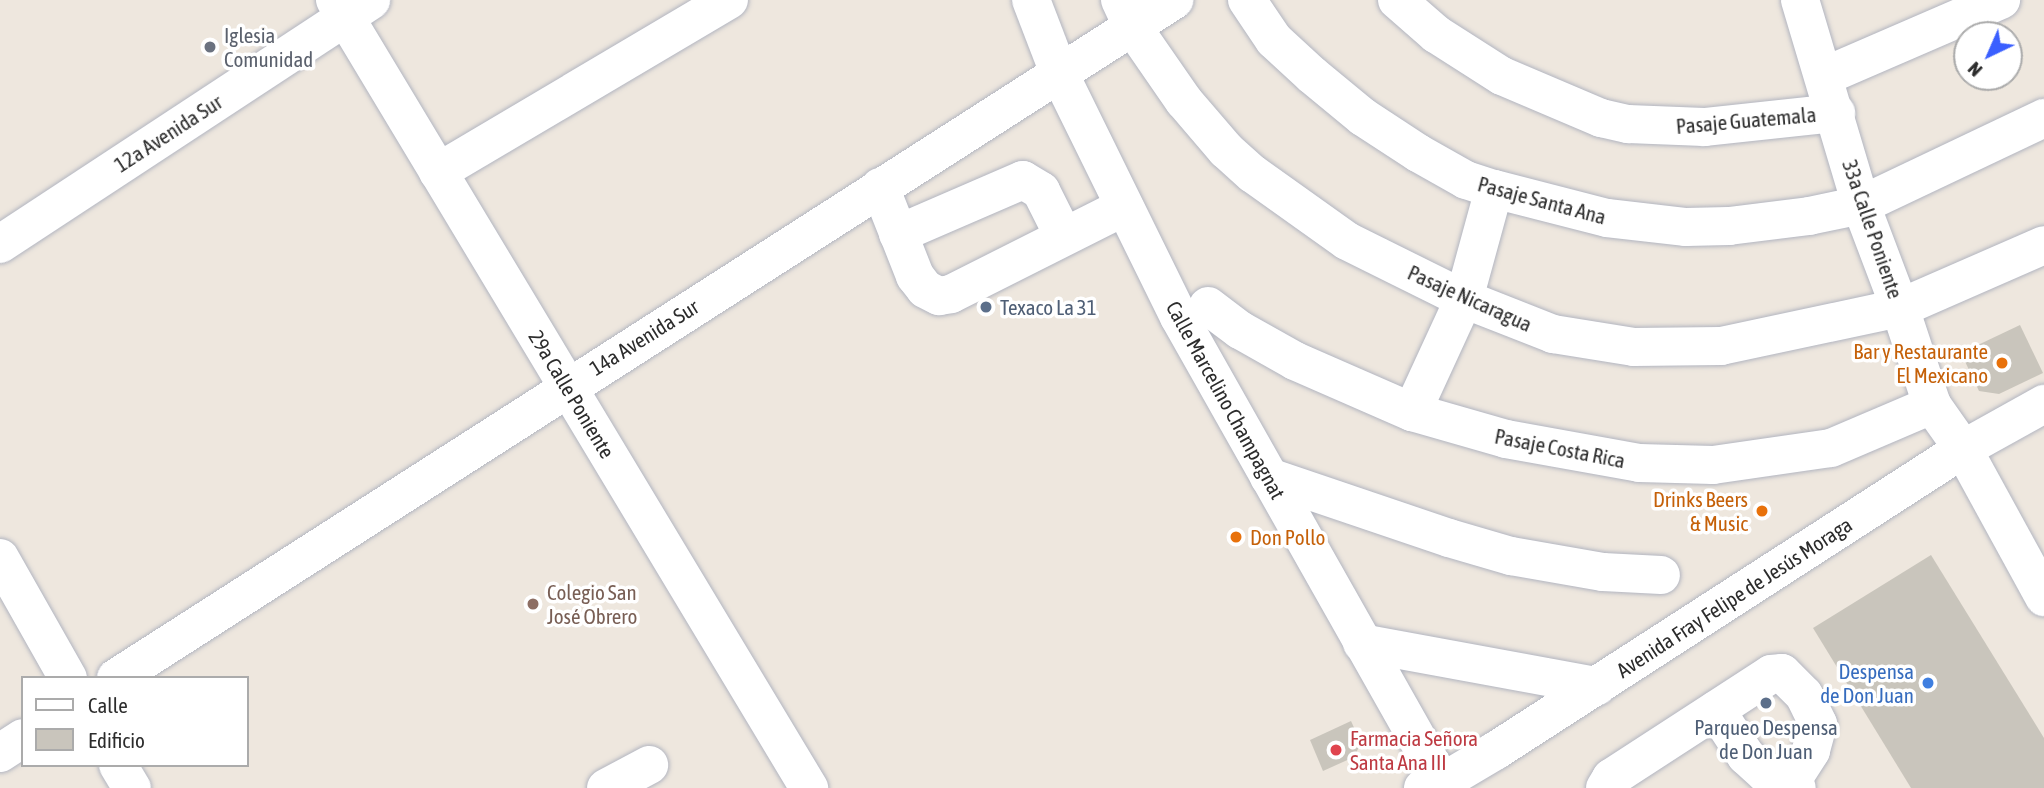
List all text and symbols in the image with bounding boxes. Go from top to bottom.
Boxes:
north arrow [1953,21,2023,91]
place label: Iglesia Comunidad [224,22,313,72]
marker: Iglesia Comunidad [202,39,218,55]
text: N [1963,58,1986,81]
street label: 12a Avenida Sur [109,89,227,177]
street label: Pasaje Guatemala [1675,101,1817,139]
street label: 33a Calle Poniente [1837,156,1909,302]
street label: Pasaje Santa Ana [1475,171,1609,229]
street label: Pasaje Nicaragua [1404,259,1536,337]
street label: 14a Avenida Sur [585,294,703,380]
place label: Texaco La 31 [1000,294,1097,320]
street label: Calle Marcelino Champagnat [1161,297,1291,503]
marker: Texaco La 31 [978,299,994,315]
street label: 29a Calle Poniente [524,325,620,463]
place label: Bar y Restaurante El Mexicano [1853,338,1988,388]
marker: Bar y Restaurante El Mexicano [1994,355,2010,371]
street label: Pasaje Costa Rica [1493,423,1627,473]
place label: Drinks Beers & Music [1653,486,1748,536]
marker: Drinks Beers & Music [1754,503,1770,519]
street label: Avenida Fray Felipe de Jesús Moraga [1612,511,1856,683]
place label: Don Pollo [1250,524,1325,550]
marker: Don Pollo [1228,529,1244,545]
place label: Colegio San José Obrero [547,579,637,629]
marker: Colegio San José Obrero [525,596,541,612]
place label: Despensa de Don Juan [1820,658,1914,708]
marker: Despensa de Don Juan [1920,675,1936,691]
legend [21,676,248,767]
text: Calle [88,693,128,717]
marker: Parqueo Despensa de Don Juan [1758,695,1774,711]
place label: Parqueo Despensa de Don Juan [1694,714,1838,764]
place label: Farmacia Señora Santa Ana III [1350,725,1478,775]
text: Edificio [88,728,145,752]
marker: Farmacia Señora Santa Ana III [1328,742,1344,758]

